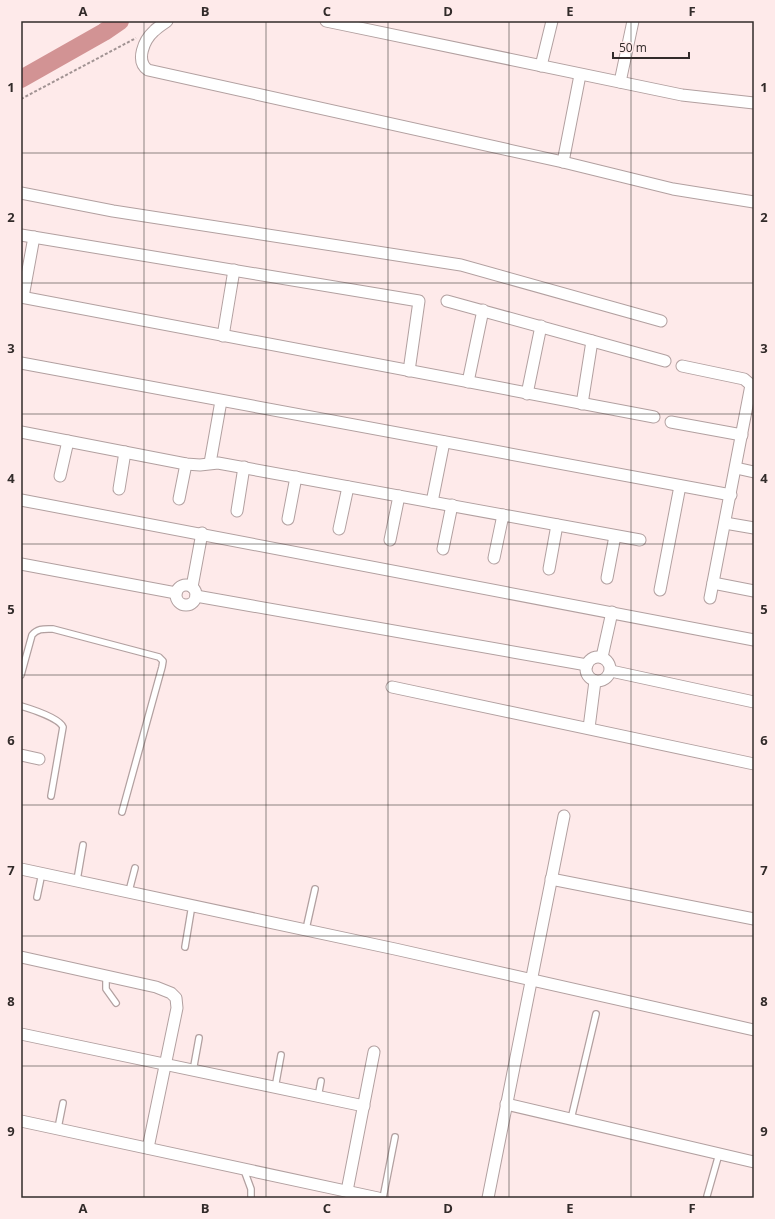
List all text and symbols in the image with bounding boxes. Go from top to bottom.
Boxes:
text: A [79,2,88,20]
text: B [201,2,210,20]
text: C [323,2,331,20]
text: D [443,2,453,20]
text: E [566,2,574,20]
text: F [688,2,696,20]
scale bar [613,34,689,60]
text: 50 m [619,39,647,56]
text: 1 [7,78,15,96]
text: 1 [760,78,768,96]
text: 2 [7,208,15,226]
text: 2 [760,208,768,226]
text: 3 [7,339,15,357]
text: 3 [760,339,768,357]
text: 4 [7,469,15,487]
text: 4 [760,469,768,487]
text: 5 [7,600,15,618]
text: 5 [760,600,768,618]
text: 6 [7,731,15,749]
text: 6 [760,731,768,749]
text: 7 [7,861,15,879]
text: 7 [760,861,768,879]
text: 8 [7,992,15,1010]
text: 8 [760,992,768,1010]
text: 9 [7,1122,15,1140]
text: 9 [760,1122,768,1140]
text: A [79,1199,88,1217]
text: B [201,1199,210,1217]
text: C [323,1199,331,1217]
text: D [443,1199,453,1217]
text: E [566,1199,574,1217]
text: F [688,1199,696,1217]

